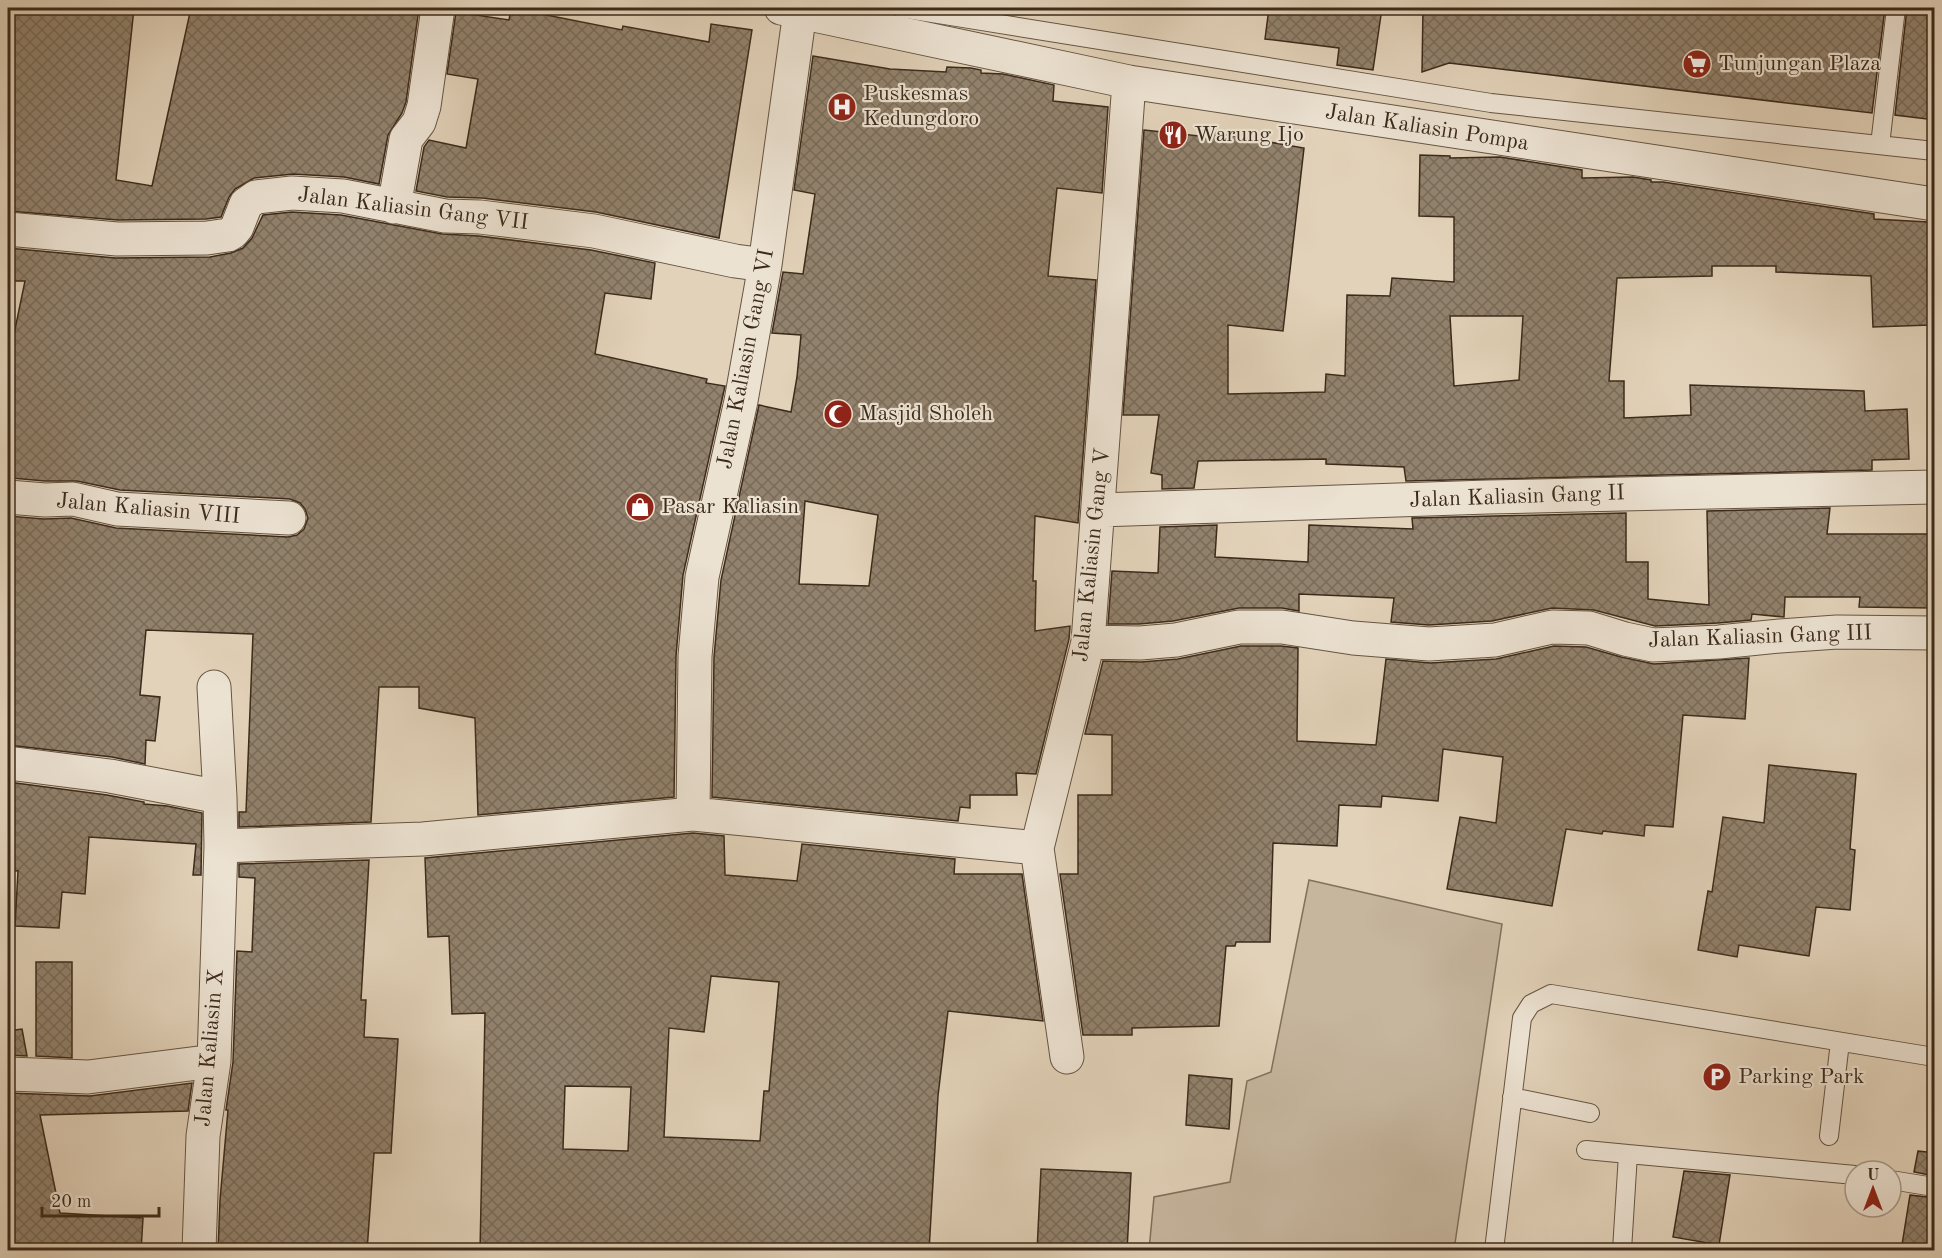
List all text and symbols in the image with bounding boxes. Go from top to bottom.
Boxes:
supermarket icon: Tunjungan Plaza [1681,48,1713,80]
place label: Tunjungan Plaza [1718,53,1881,75]
place label: Puskesmas Kedungdoro [863,83,979,130]
hospital icon: Puskesmas Kedungdoro [826,91,858,123]
street label: Jalan Kaliasin Pompa [1324,101,1530,155]
restaurant icon: Warung Ijo [1157,119,1189,151]
place label: Warung Ijo [1194,124,1304,146]
street label: Jalan Kaliasin Gang VII [296,184,530,234]
street label: Jalan Kaliasin Gang VI [714,247,778,471]
mosque icon: Masjid Sholeh [822,398,854,430]
place label: Masjid Sholeh [859,403,993,425]
street label: Jalan Kaliasin Gang V [1070,447,1114,663]
street label: Jalan Kaliasin Gang II [1409,482,1625,512]
street label: Jalan Kaliasin VIII [55,490,241,528]
shop icon: Pasar Kaliasin [624,491,656,523]
place label: Pasar Kaliasin [661,496,799,518]
street label: Jalan Kaliasin Gang III [1648,622,1872,652]
street label: Jalan Kaliasin X [192,968,228,1128]
parking icon: Parking Park [1701,1061,1733,1093]
place label: Parking Park [1738,1066,1865,1088]
north arrow [1843,1159,1903,1219]
text: U [1867,1168,1880,1184]
scale bar [42,1180,159,1218]
text: 20 m [51,1193,91,1211]

